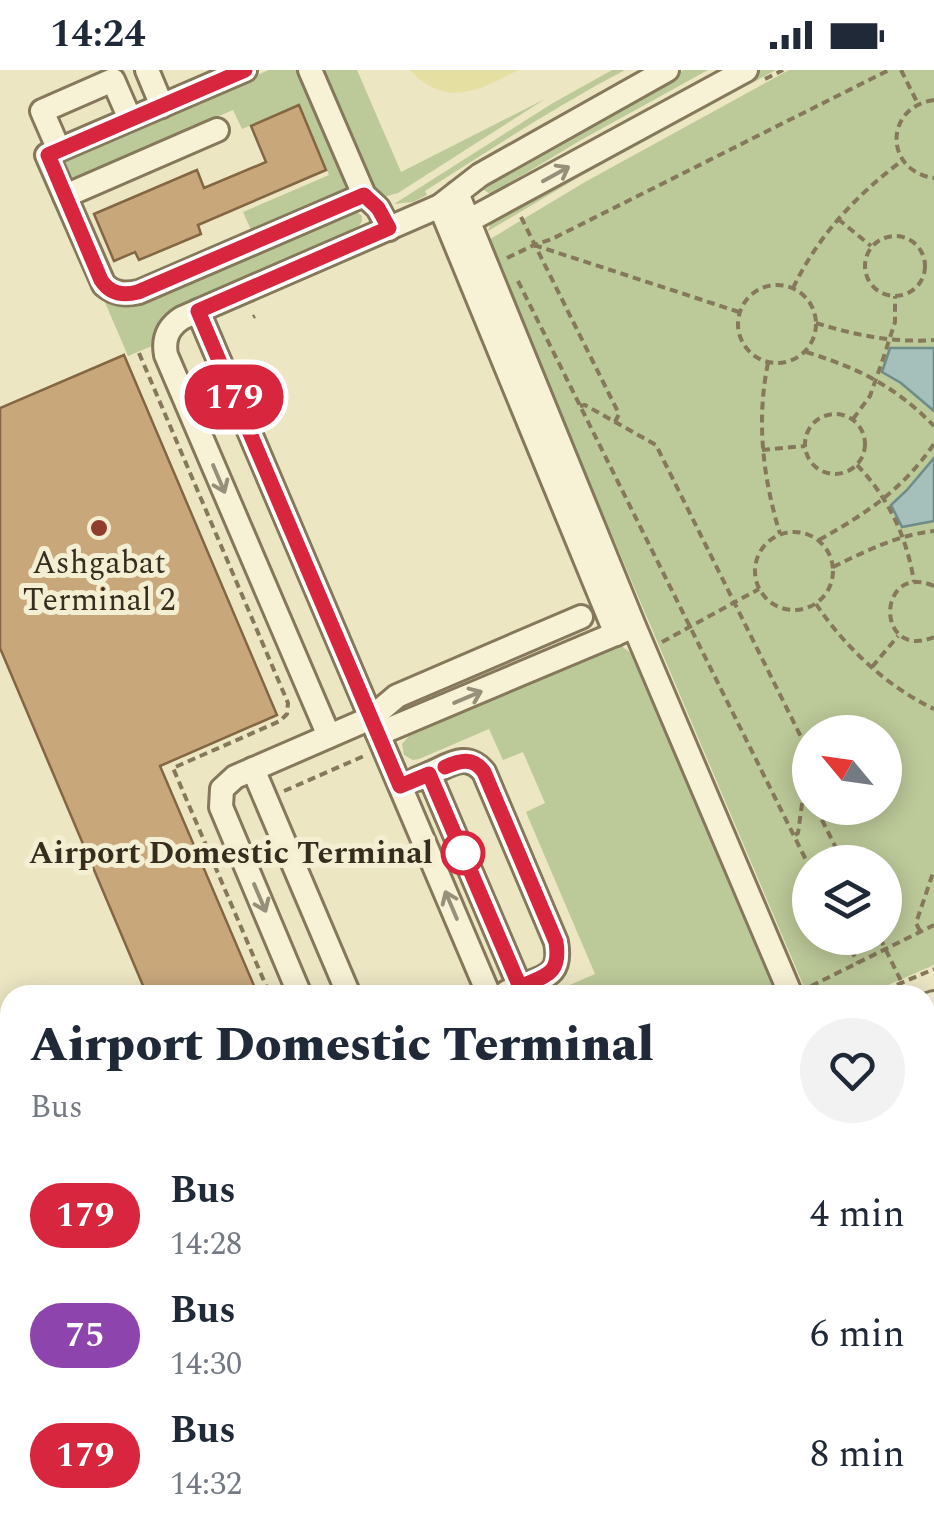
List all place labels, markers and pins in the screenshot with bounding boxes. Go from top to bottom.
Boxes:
marker: Ashgabat Terminal 2 [88,517,110,539]
place label: Ashgabat Terminal 2 [23,539,175,625]
place label: Airport Domestic Terminal [29,829,433,878]
marker: Airport Domestic Terminal [442,832,484,874]

